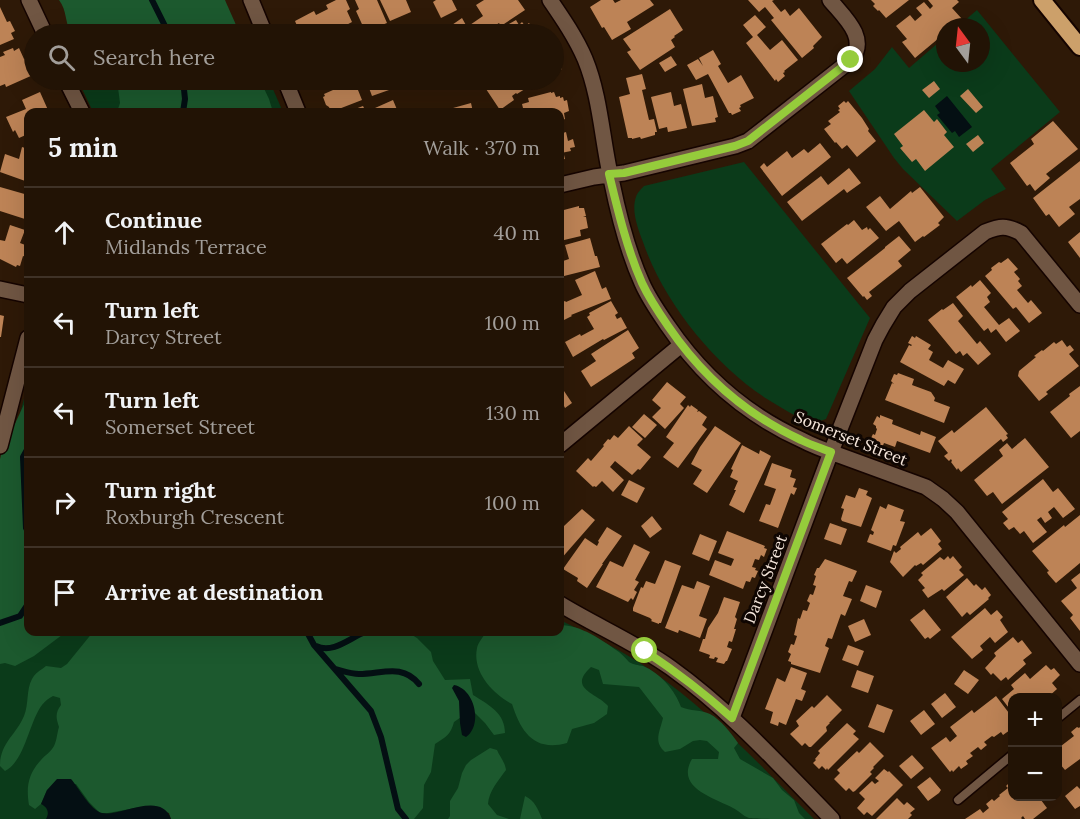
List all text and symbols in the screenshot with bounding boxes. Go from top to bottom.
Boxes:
north arrow [936,18,990,72]
search box [24,24,564,90]
icon: search [45,41,78,74]
text: Search here [93,43,215,71]
route end [837,46,863,72]
text: 5 min [48,131,118,164]
text: Walk · 370 m [423,135,540,160]
text: Continue [105,206,202,234]
icon: ahead [48,216,81,249]
text: 40 m [494,220,540,245]
text: Midlands Terrace [105,234,267,259]
text: Turn left [105,296,199,324]
icon: left [48,306,81,339]
text: 100 m [485,310,540,335]
text: Darcy Street [105,324,222,349]
text: Turn left [105,386,199,414]
icon: left [48,396,81,429]
text: 130 m [486,400,540,425]
street label: Somerset Street [792,406,911,470]
text: Somerset Street [105,414,255,439]
text: Turn right [105,476,216,504]
icon: right [48,486,81,519]
text: 100 m [485,490,540,515]
text: Roxburgh Crescent [105,504,284,529]
street label: Darcy Street [739,531,791,626]
icon: arrive [48,576,81,609]
text: Arrive at destination [105,578,323,606]
route start [631,637,657,663]
map controls [1008,693,1062,801]
button: + [1008,693,1062,747]
button: − [1008,747,1062,801]

